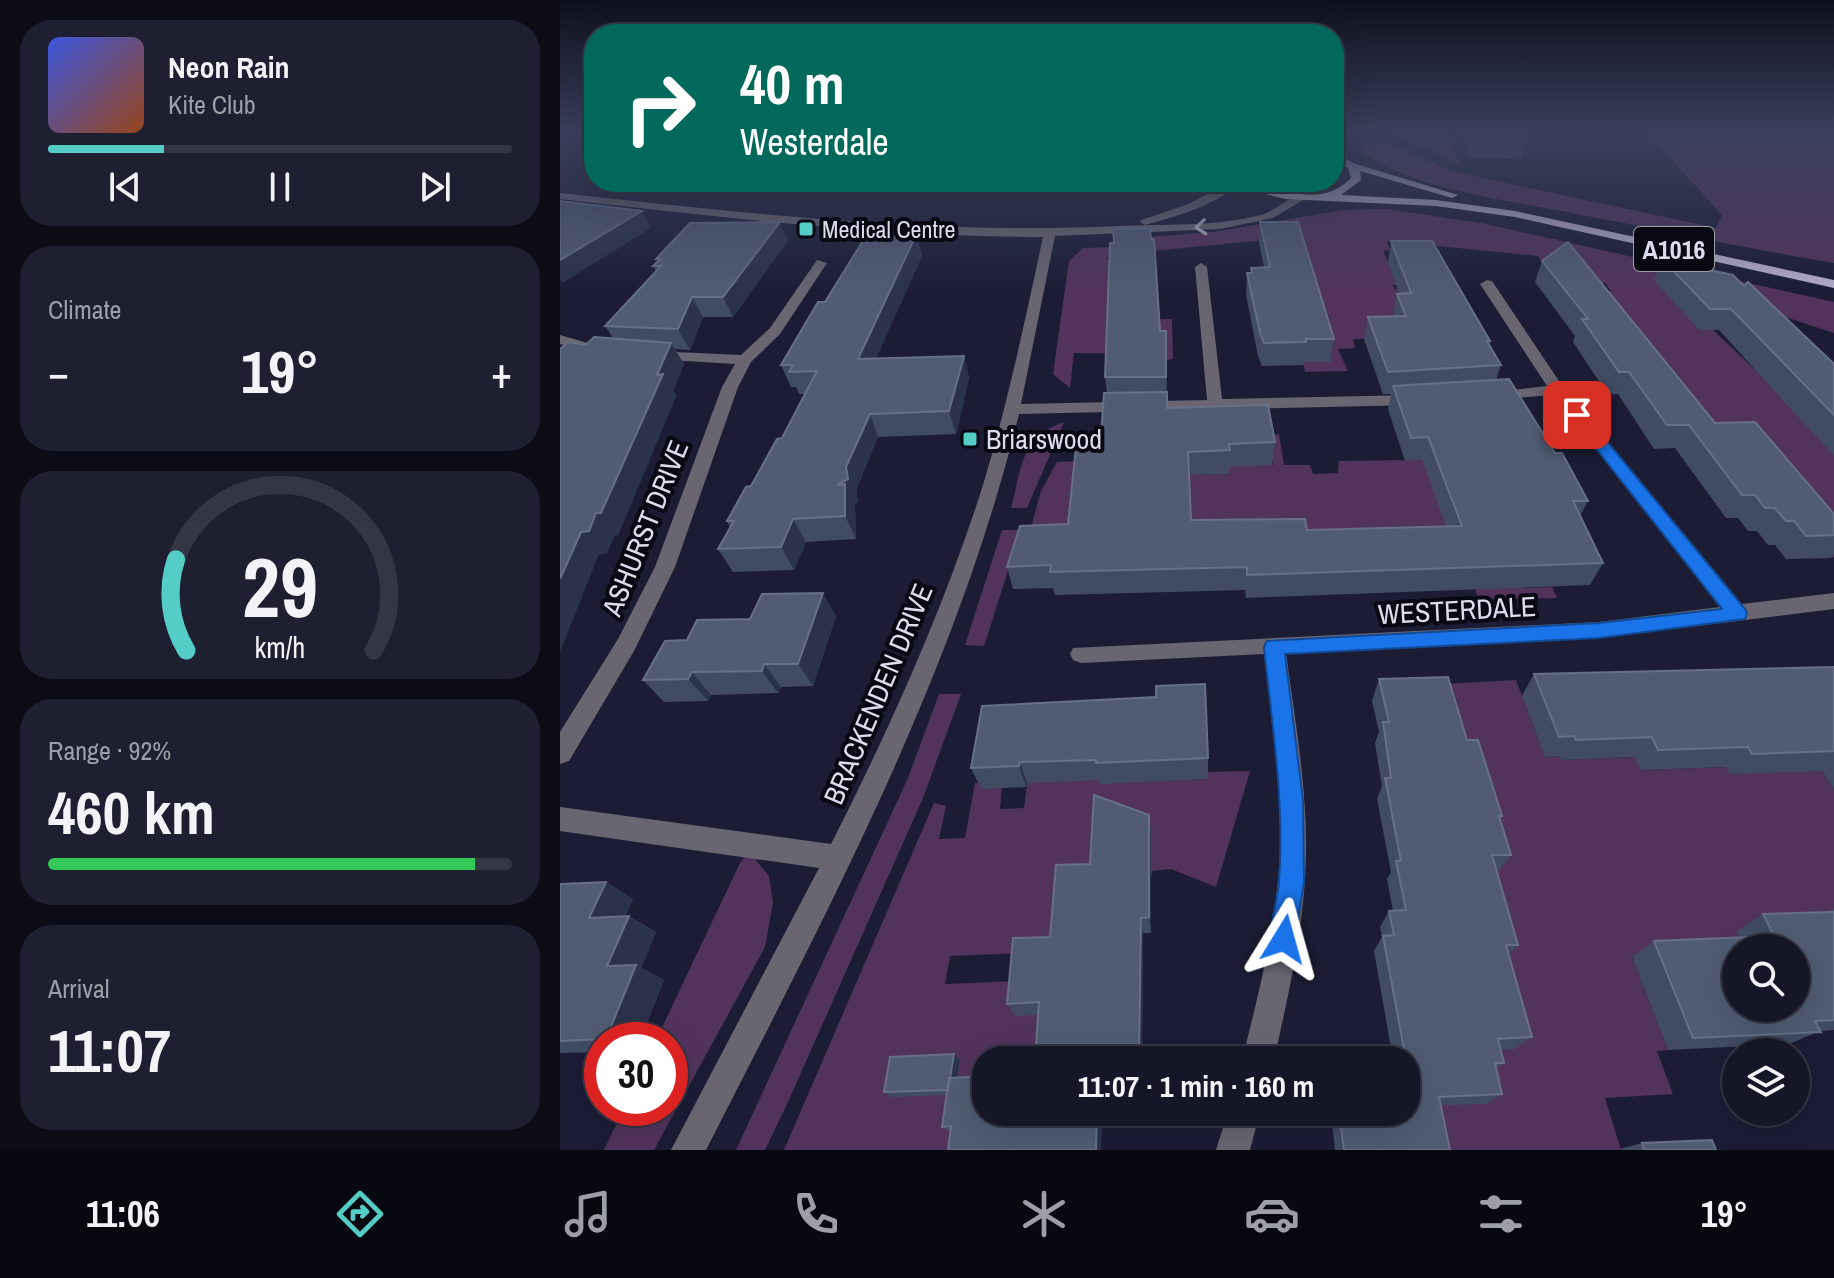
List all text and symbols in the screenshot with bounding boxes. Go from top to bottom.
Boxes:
text: 40 m [740,46,845,121]
text: Neon Rain [168,47,290,87]
icon: right [608,56,712,160]
text: Kite Club [168,87,256,122]
text: Westerdale [740,118,889,166]
icon: previous [103,165,147,209]
icon: pause [258,165,302,209]
icon: next [413,165,457,209]
place label: Medical Centre [822,213,955,245]
one-way arrow [1194,218,1207,235]
marker: Medical Centre [797,220,815,238]
road number: A1016 [1634,227,1714,271]
text: Climate [48,292,121,327]
text: 19° [241,331,319,412]
text: − [48,342,69,402]
text: + [491,342,512,402]
pin [1543,381,1611,449]
icon: arrive [1555,393,1599,437]
place label: Briarswood [986,420,1102,458]
marker: Briarswood [961,430,979,448]
street label: ASHURST DRIVE [592,435,697,622]
text: 29 [242,531,318,643]
street label: BRACKENDEN DRIVE [814,578,942,810]
street label: WESTERDALE [1377,587,1537,633]
text: km/h [255,628,305,667]
text: Range · 92% [48,733,171,768]
text: 460 km [48,772,215,853]
position arrow [1242,897,1326,981]
map controls [1722,934,1810,1126]
button: search [1722,934,1810,1022]
text: Arrival [48,971,110,1006]
text: 11:07 [48,1010,171,1091]
speed limit sign: 30 [584,1022,688,1126]
button: layers [1722,1038,1810,1126]
text: 11:07 · 1 min · 160 m [1078,1066,1314,1106]
icon: directions [332,1186,388,1242]
icon: music [560,1186,616,1242]
icon: phone [788,1186,844,1242]
icon: climate [1016,1186,1072,1242]
icon: car [1244,1186,1300,1242]
icon: filters [1473,1186,1529,1242]
text: 11:06 [86,1190,160,1238]
text: 19° [1701,1190,1748,1238]

